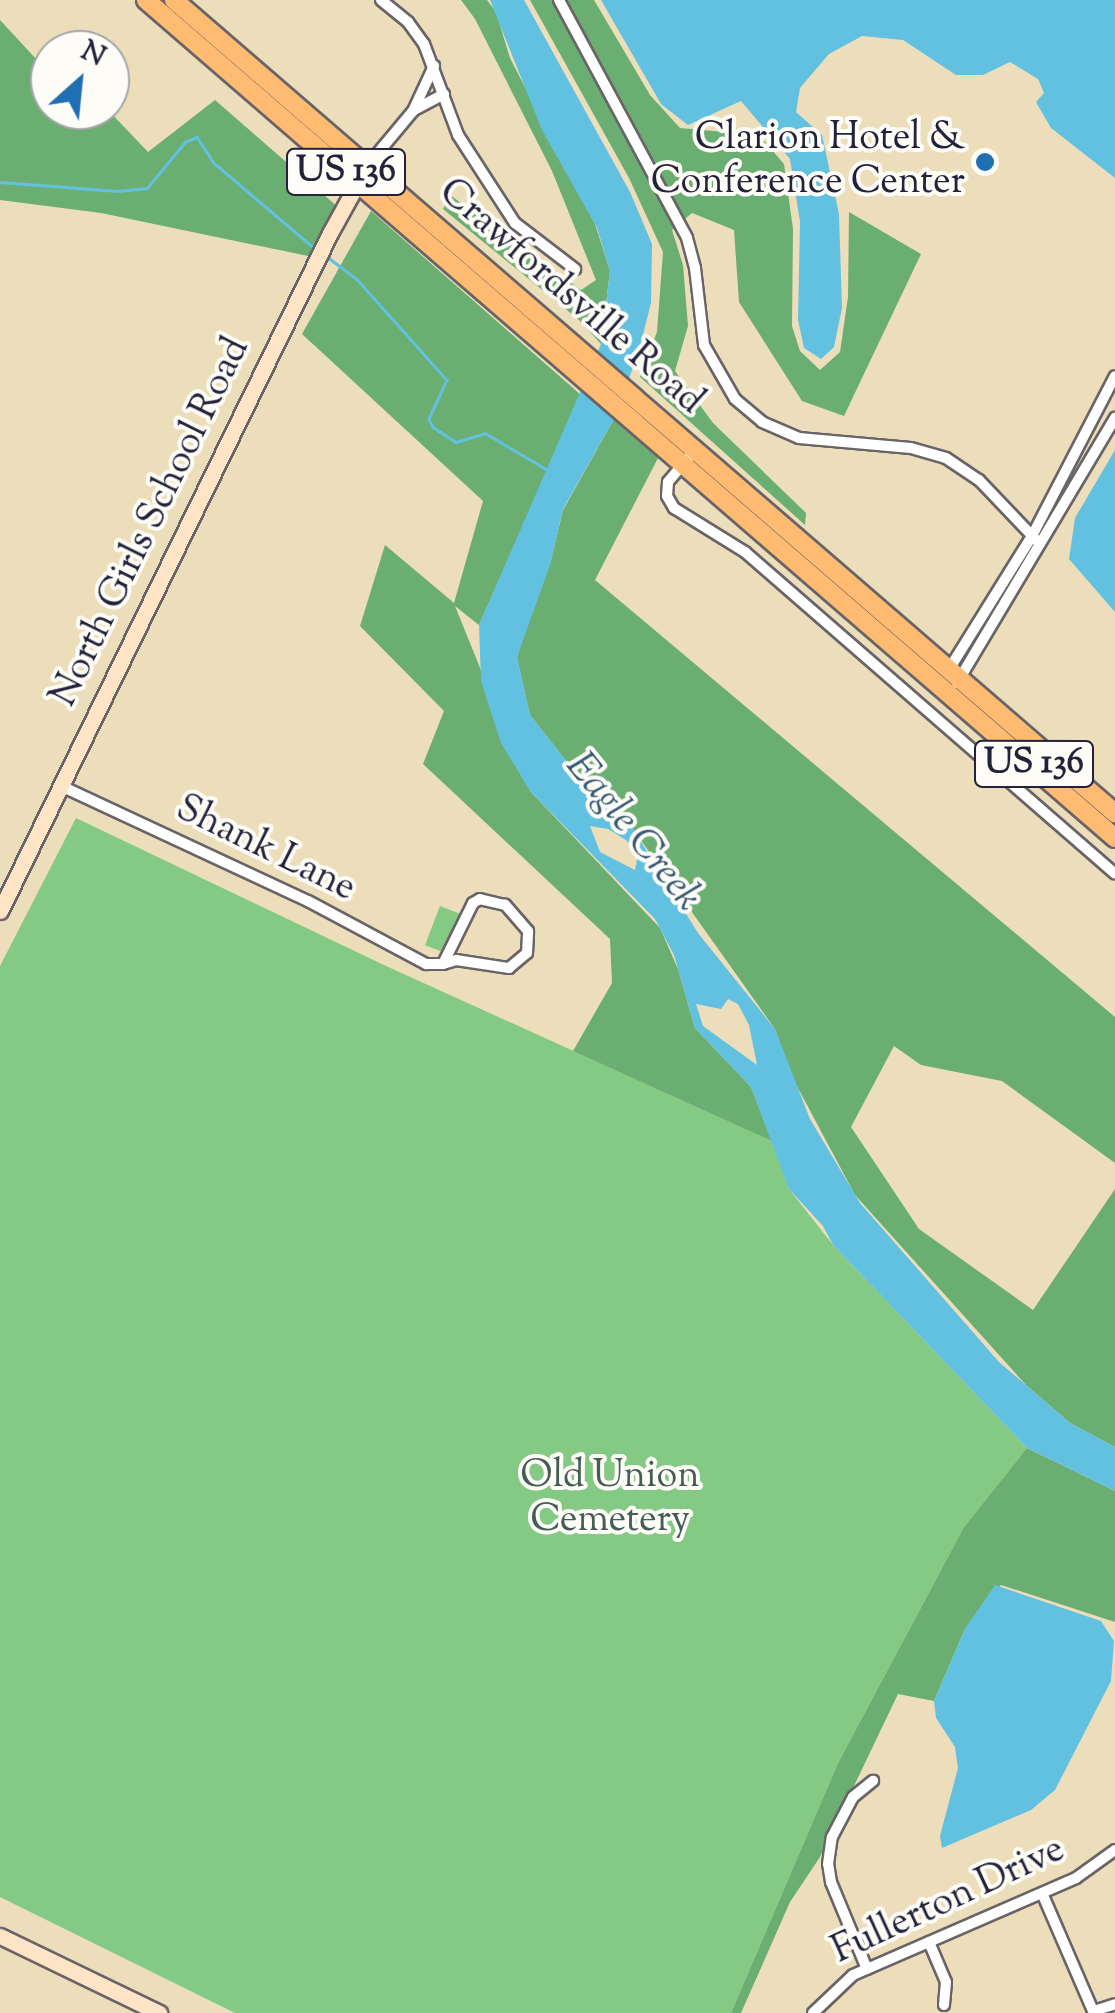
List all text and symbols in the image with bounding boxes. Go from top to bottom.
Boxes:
north arrow [30,30,130,130]
text: N [74,32,112,78]
place label: Clarion Hotel & Conference Center [651,117,965,206]
road number: US 136 [286,142,406,202]
marker: Clarion Hotel & Conference Center [974,151,996,173]
street label: Crawfordsville Road [428,170,712,426]
street label: North Girls School Road [43,331,261,715]
road number: US 136 [974,734,1094,794]
water label: Eagle Creek [554,744,710,922]
street label: Shank Lane [168,787,362,913]
park label: Old Union Cemetery [520,1455,700,1545]
street label: Fullerton Drive [826,1828,1072,1976]

